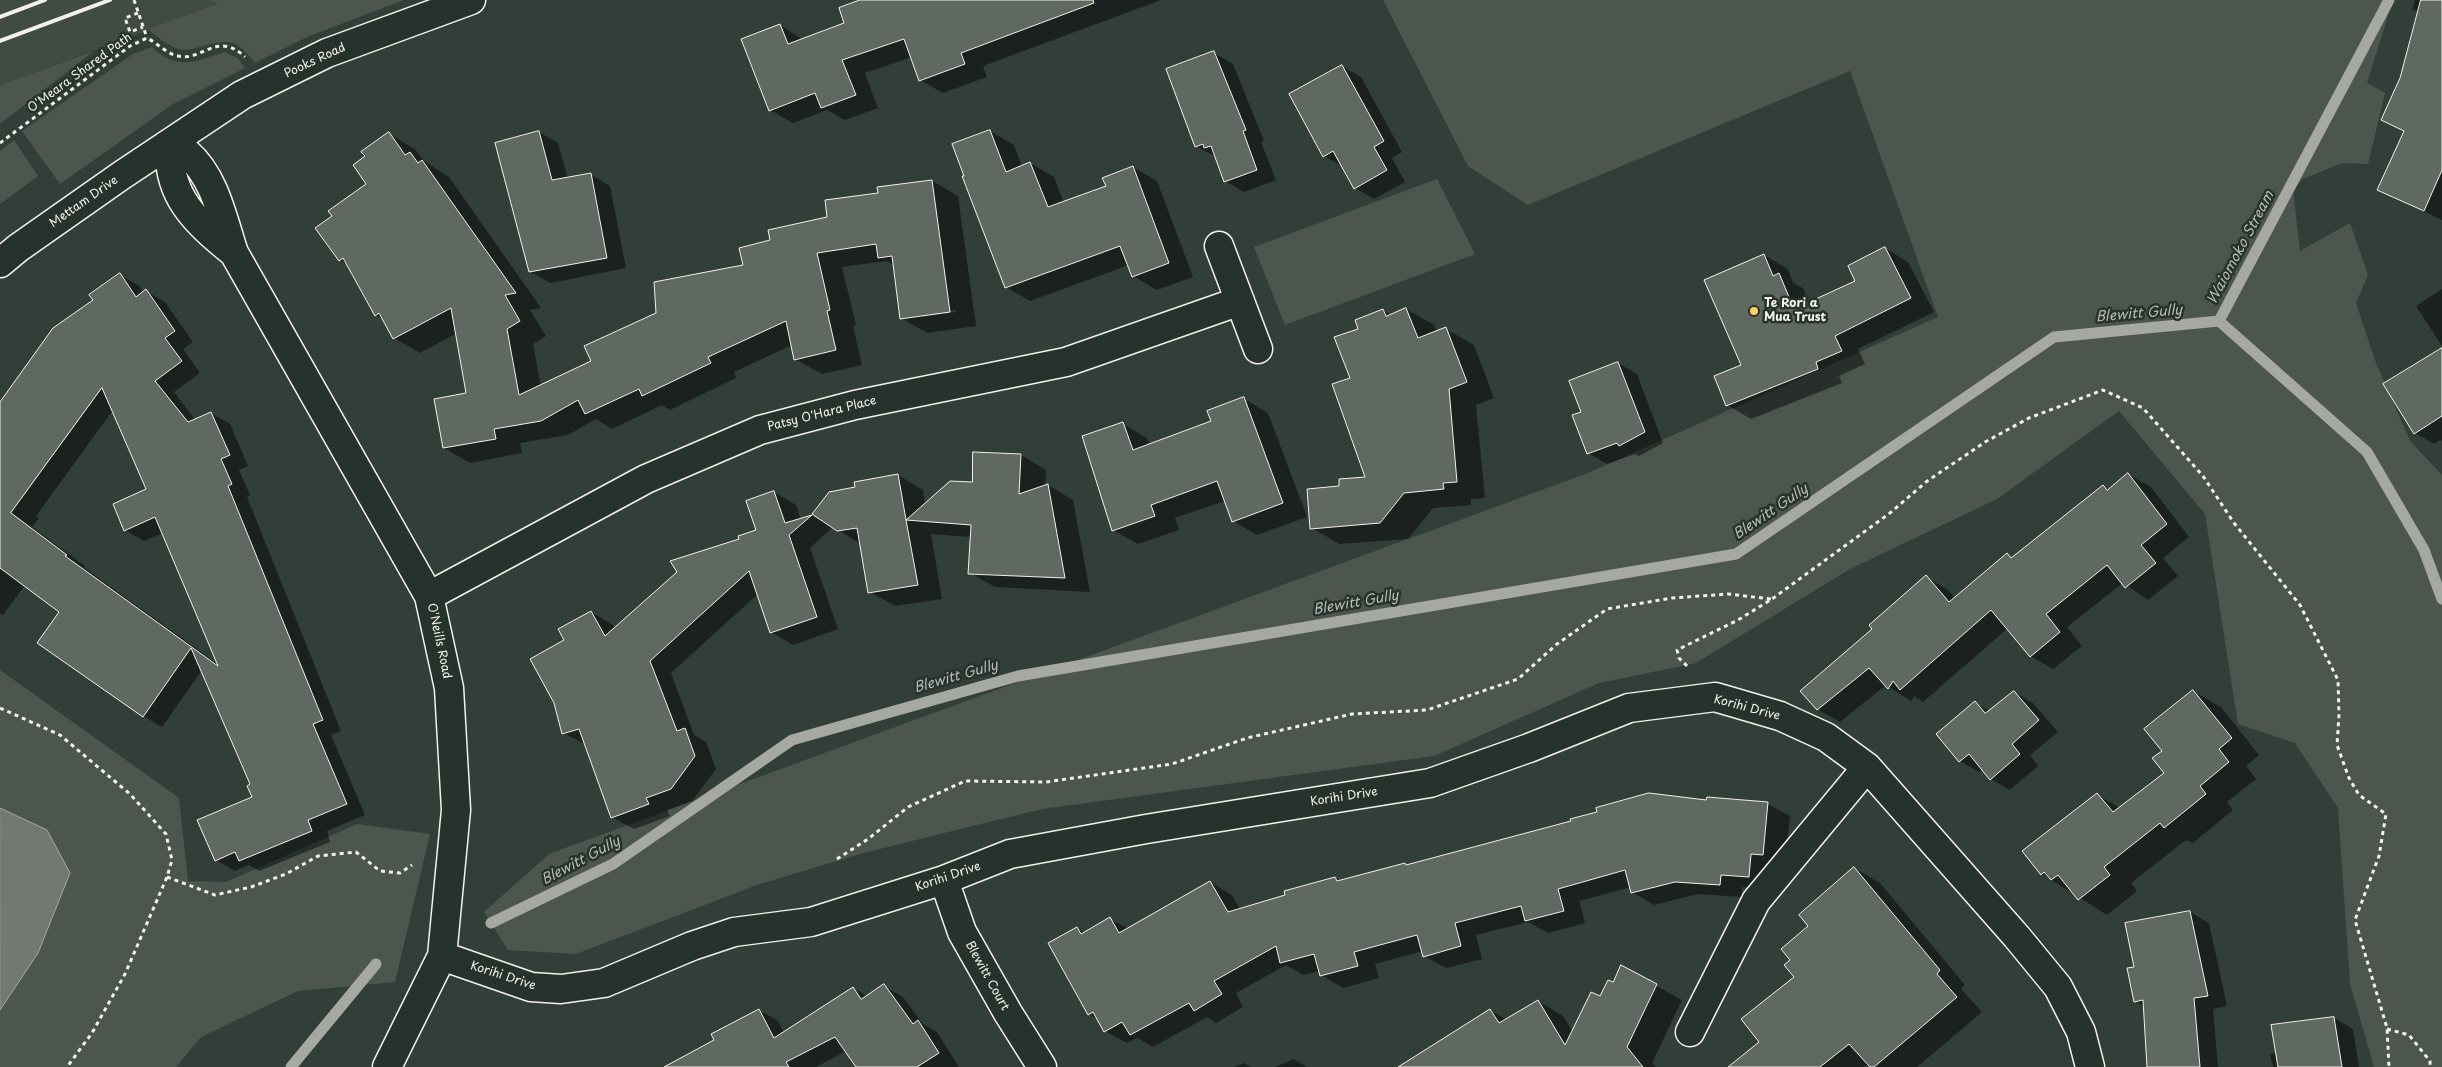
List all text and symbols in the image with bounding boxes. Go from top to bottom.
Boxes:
street label: O'Meara Shared Path [25,30,135,116]
street label: Pooks Road [282,40,348,82]
street label: Mettam Drive [47,173,121,231]
water label: Waiomoko Stream [2204,188,2278,308]
place label: Te Rori a Mua Trust [1764,297,1826,325]
water label: Blewitt Gully [2095,302,2183,326]
marker: Te Rori a Mua Trust [1748,305,1760,317]
street label: Patsy O'Hara Place [766,393,878,435]
water label: Blewitt Gully [1730,481,1812,543]
water label: Blewitt Gully [1312,587,1400,619]
street label: O'Neills Road [424,602,454,680]
water label: Blewitt Gully [912,657,1000,697]
street label: Korihi Drive [1712,692,1782,724]
street label: Korihi Drive [1309,785,1379,809]
water label: Blewitt Gully [539,833,623,889]
street label: Korihi Drive [914,859,982,895]
street label: Blewitt Court [962,939,1012,1013]
street label: Korihi Drive [468,959,538,993]

